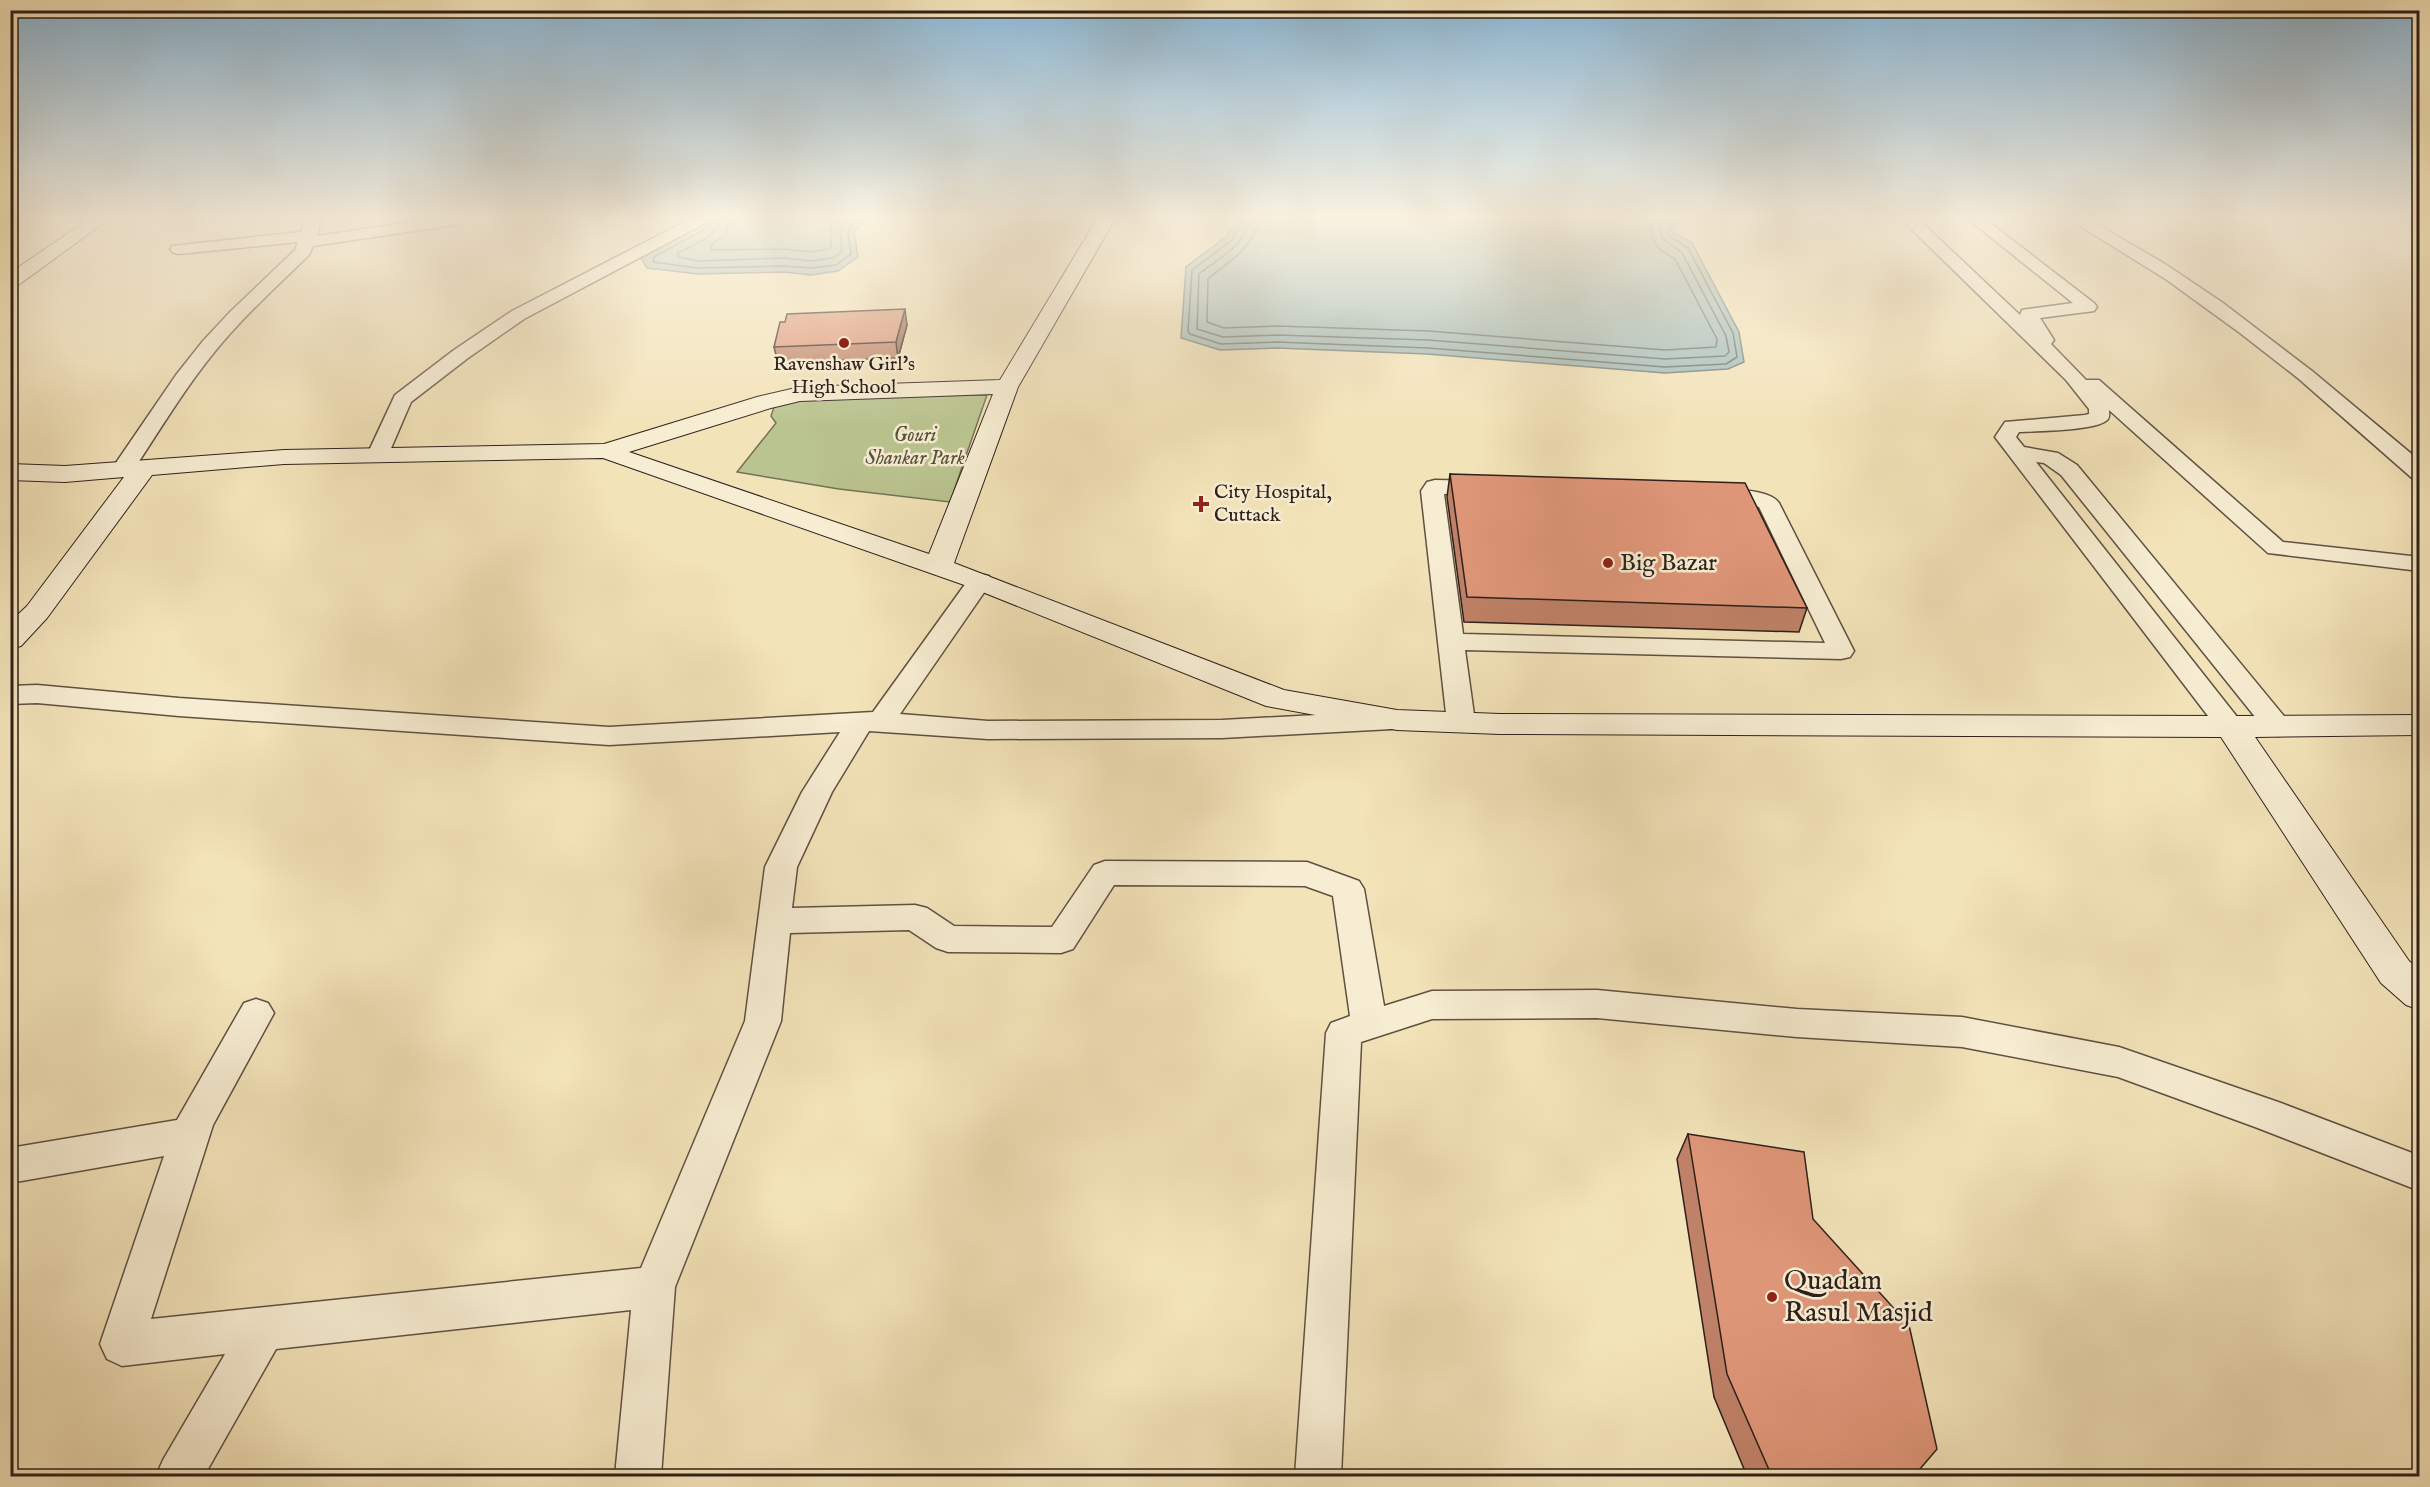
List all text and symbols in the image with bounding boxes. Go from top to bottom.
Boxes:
marker: Ravenshaw Girl's High School [837,336,851,350]
place label: Ravenshaw Girl's High School [773,352,915,400]
park label: Gouri Shankar Park [865,423,965,471]
place label: City Hospital, Cuttack [1214,480,1332,528]
marker: City Hospital, Cuttack [1192,495,1210,513]
place label: Big Bazar [1620,548,1717,579]
marker: Big Bazar [1601,556,1615,570]
place label: Quadam Rasul Masjid [1784,1264,1933,1331]
marker: Quadam Rasul Masjid [1765,1290,1779,1304]

